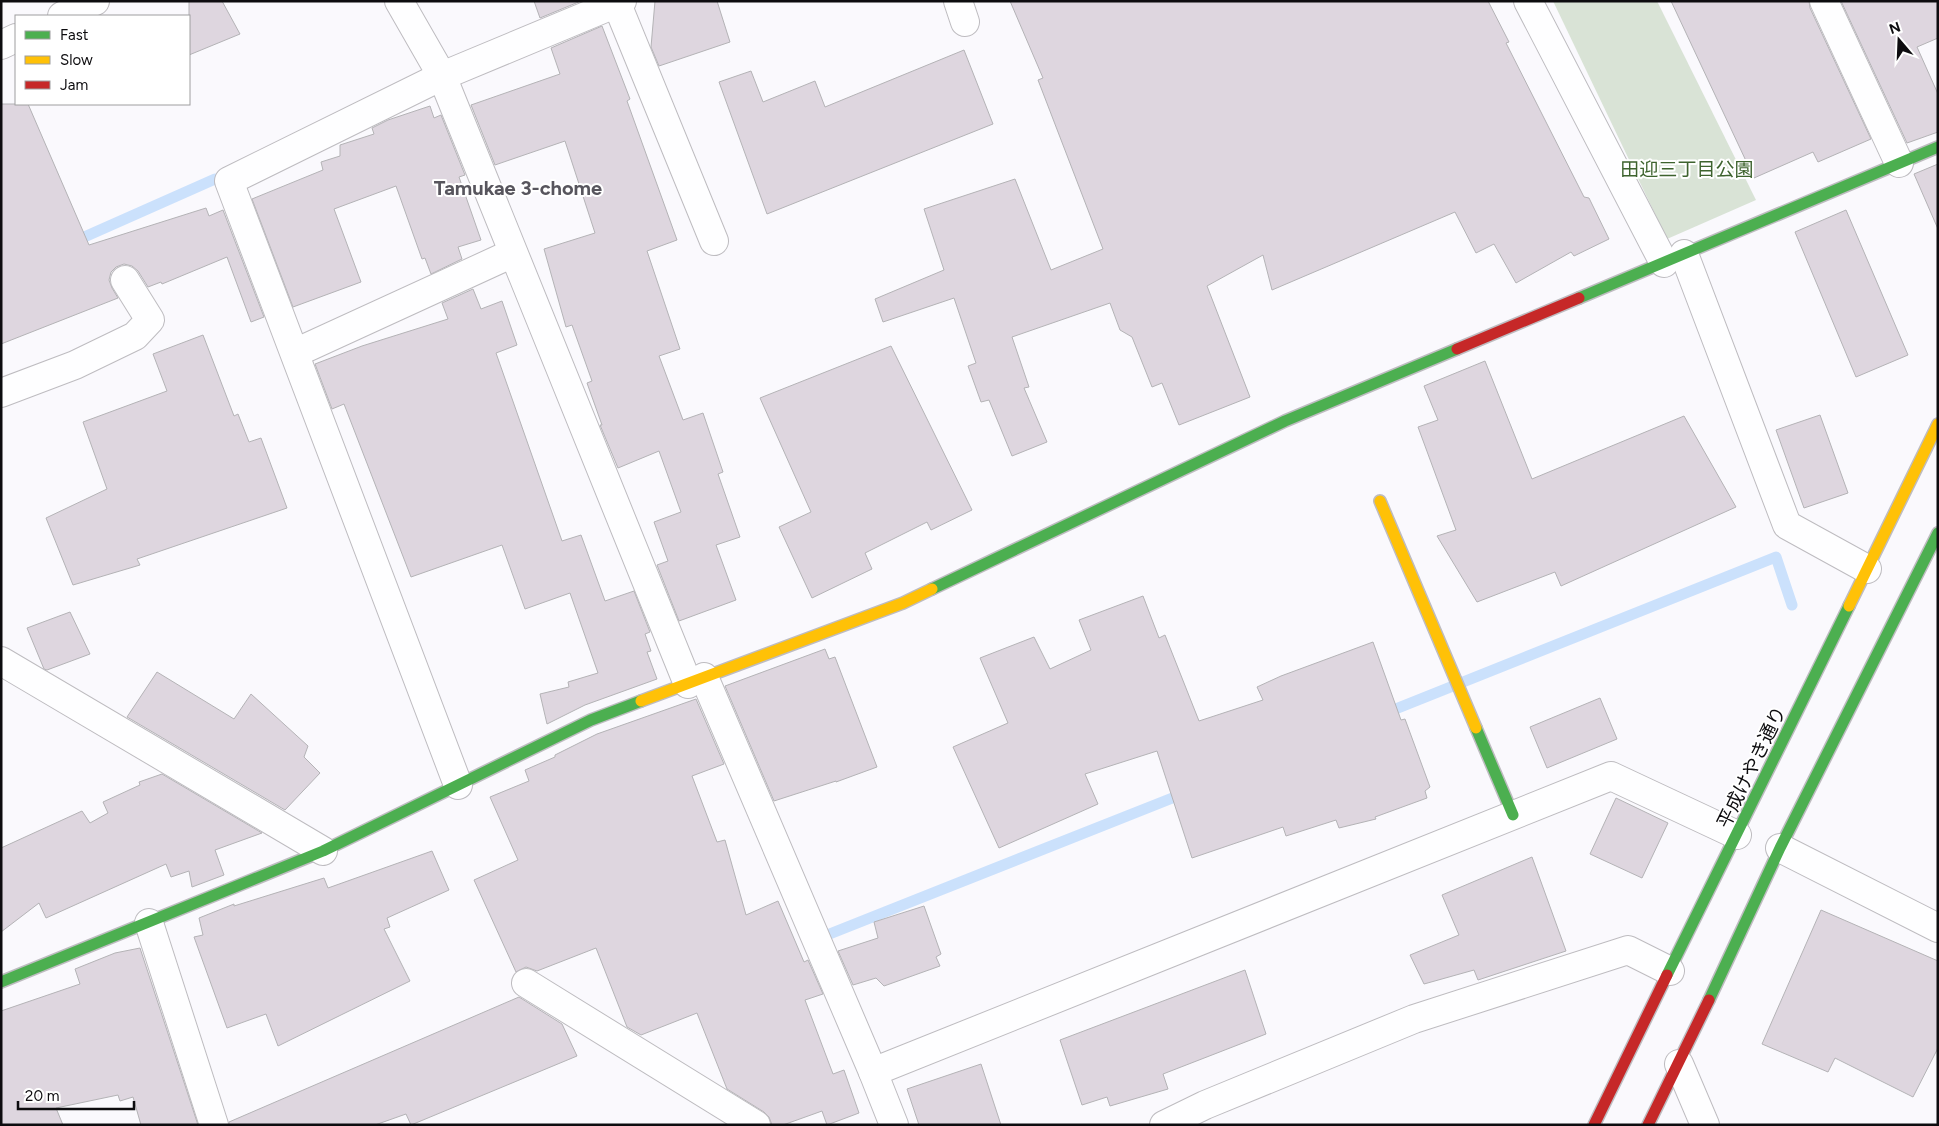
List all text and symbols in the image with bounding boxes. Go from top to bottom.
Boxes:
legend [15,15,190,105]
north arrow [1874,15,1924,65]
text: N [1887,18,1903,38]
text: Fast [60,26,89,44]
text: Slow [60,51,93,69]
text: Jam [60,76,88,94]
park label: 田迎三丁目公園 [1620,158,1754,181]
district label: Tamukae 3-chome [434,176,602,200]
street label: 平成けやき通り [1712,702,1791,832]
scale bar [18,1078,134,1110]
text: 20 m [25,1087,59,1105]

